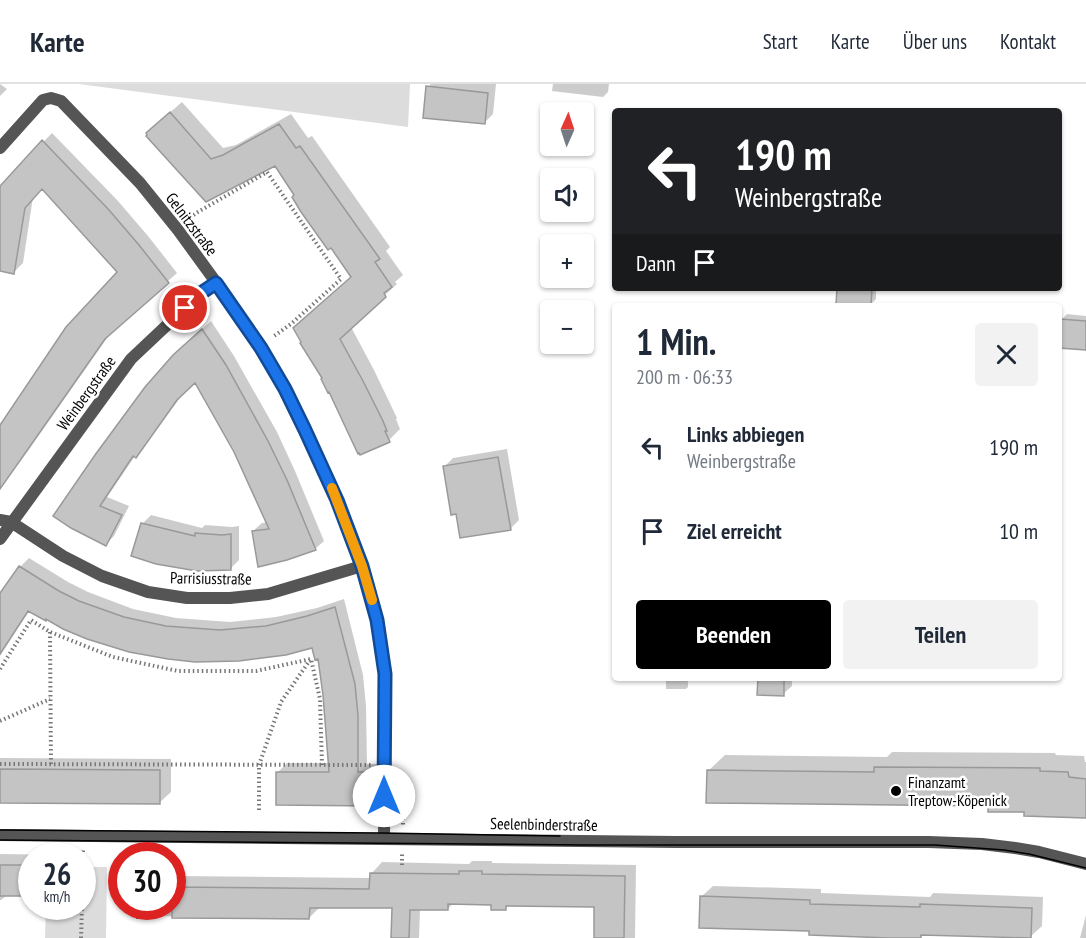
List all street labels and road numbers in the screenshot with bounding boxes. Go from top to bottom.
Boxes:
street label: Gelnitzstraße [162,188,222,260]
street label: Weinbergstraße [52,352,120,434]
street label: Parrisiusstraße [170,567,252,589]
street label: Seelenbinderstraße [490,813,598,835]

